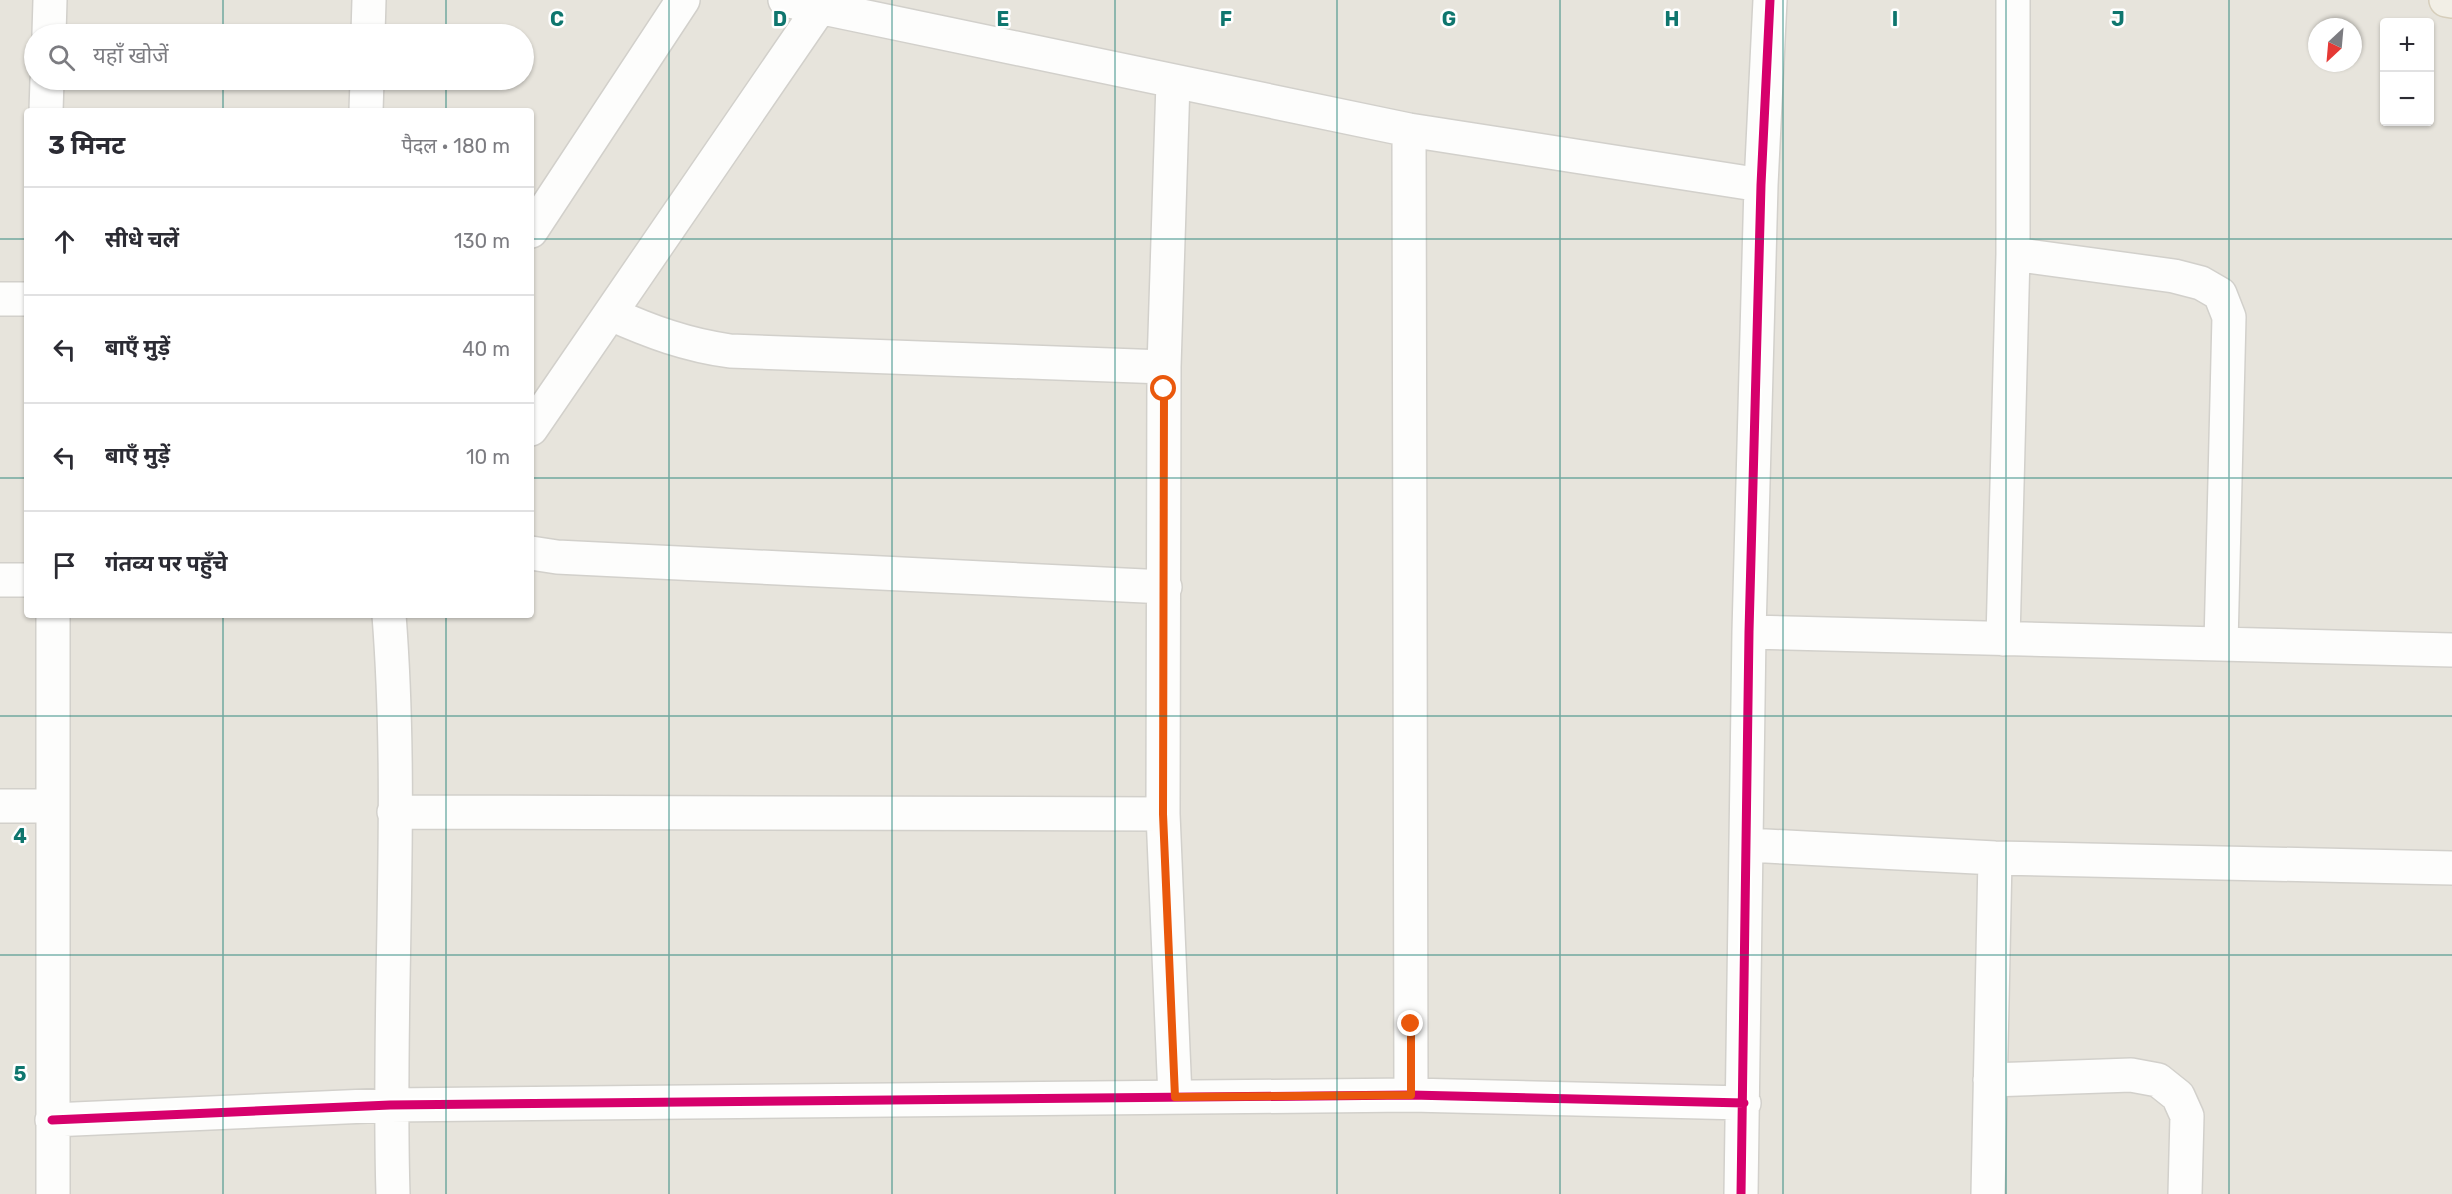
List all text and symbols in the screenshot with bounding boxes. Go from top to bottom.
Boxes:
text: C [550,7,564,31]
text: D [773,7,787,31]
text: E [997,7,1009,31]
text: F [1220,7,1232,31]
text: G [1442,7,1456,31]
text: H [1665,7,1679,31]
text: I [1892,7,1898,31]
text: J [2111,7,2125,31]
north arrow [2308,18,2362,72]
map controls [2380,18,2434,126]
button: + [2380,18,2434,72]
search box [24,24,534,90]
icon: search [45,41,78,74]
text: यहाँ खोजें [93,42,169,69]
button: − [2380,72,2434,126]
text: 3 मिनट [48,130,125,161]
text: पैदल · 180 m [401,134,510,158]
icon: ahead [48,225,81,258]
text: सीधे चलें [105,226,179,253]
text: 130 m [454,229,510,253]
icon: left [48,333,81,366]
text: बाएँ मुड़ें [105,334,170,361]
text: 40 m [462,337,510,361]
route start [1150,375,1176,401]
icon: left [48,441,81,474]
text: बाएँ मुड़ें [105,442,170,469]
text: 10 m [466,445,510,469]
icon: arrive [48,549,81,582]
text: गंतव्य पर पहुँचे [105,550,227,577]
text: 4 [13,824,27,848]
route end [1397,1010,1423,1036]
text: 5 [14,1062,27,1086]

